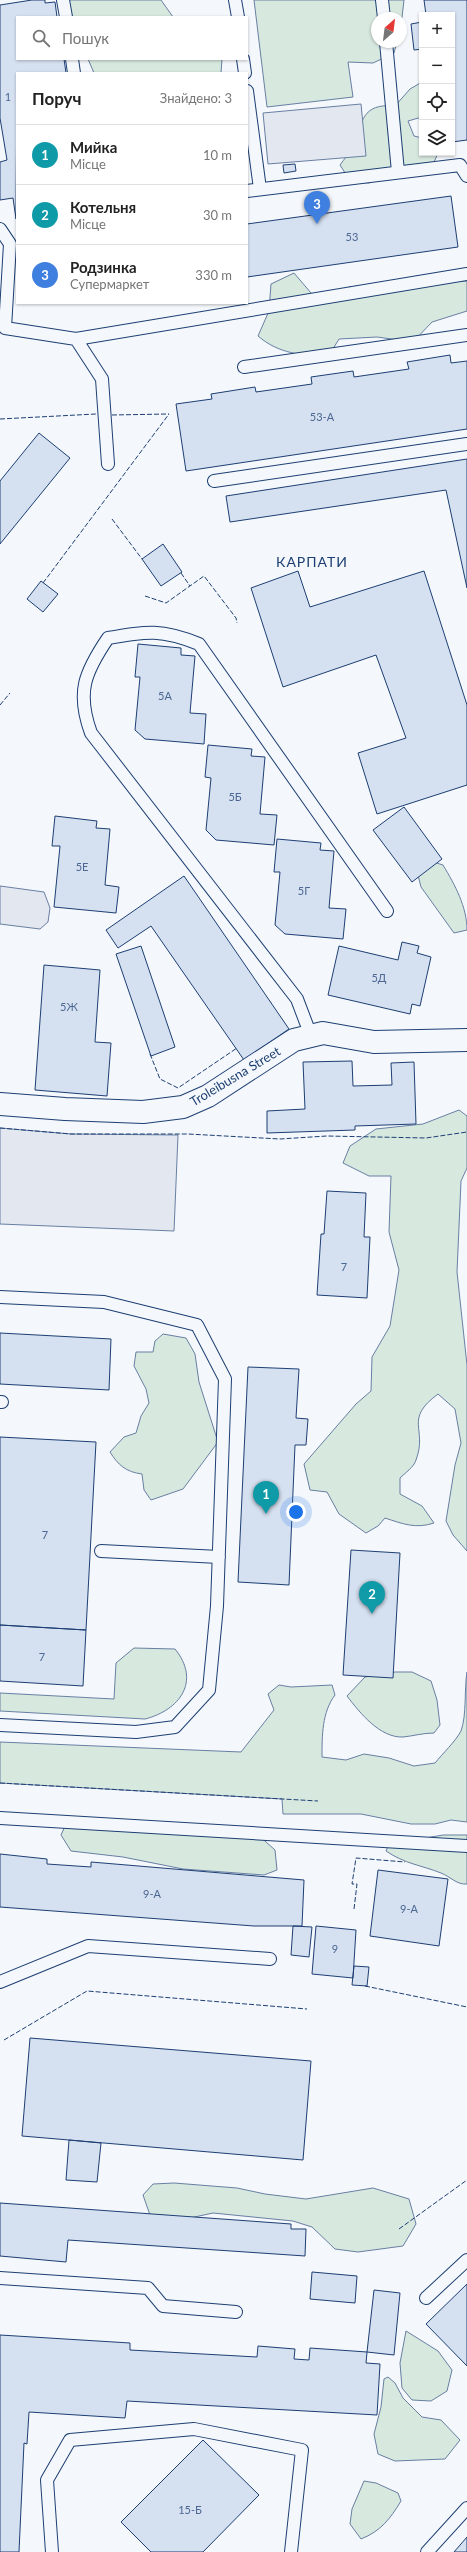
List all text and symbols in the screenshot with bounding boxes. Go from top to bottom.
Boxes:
north arrow [371,12,407,48]
map controls [419,12,455,156]
button: + [419,12,455,48]
search box [16,16,248,60]
icon: search [30,27,52,49]
text: Пошук [62,29,109,47]
button: − [419,48,455,84]
button: locate [419,84,455,120]
text: Поруч [32,88,82,109]
house number: 1 [5,90,11,103]
text: Знайдено: 3 [160,90,232,106]
button: layers [419,120,455,156]
text: Мийка [70,138,117,156]
text: 1 [41,147,49,163]
text: 10 m [203,147,232,163]
text: Місце [70,156,106,172]
pin: 3 [304,191,330,224]
text: Котельня [70,198,136,216]
text: 2 [41,207,49,223]
text: 30 m [203,207,232,223]
text: Місце [70,216,106,232]
house number: 53 [346,230,358,243]
text: Родзинка [70,258,137,276]
text: 3 [41,267,49,283]
text: 330 m [195,267,232,283]
text: Супермаркет [70,276,149,292]
house number: 53-А [310,410,335,423]
district label: КАРПАТИ [276,553,348,570]
house number: 5А [158,689,172,702]
house number: 5Б [228,790,242,803]
house number: 5Е [76,860,88,873]
house number: 5Г [298,884,310,897]
house number: 5Д [371,971,387,984]
house number: 5Ж [60,1000,78,1013]
street label: Troleibusna Street [187,1043,283,1109]
house number: 7 [341,1260,347,1273]
pin: 1 [253,1481,279,1514]
your location [286,1502,306,1522]
house number: 7 [42,1528,48,1541]
pin: 2 [359,1581,385,1614]
house number: 7 [39,1650,45,1663]
house number: 9-А [143,1887,162,1900]
house number: 9-А [400,1902,419,1915]
house number: 9 [332,1942,338,1955]
house number: 15-Б [178,2503,202,2516]

